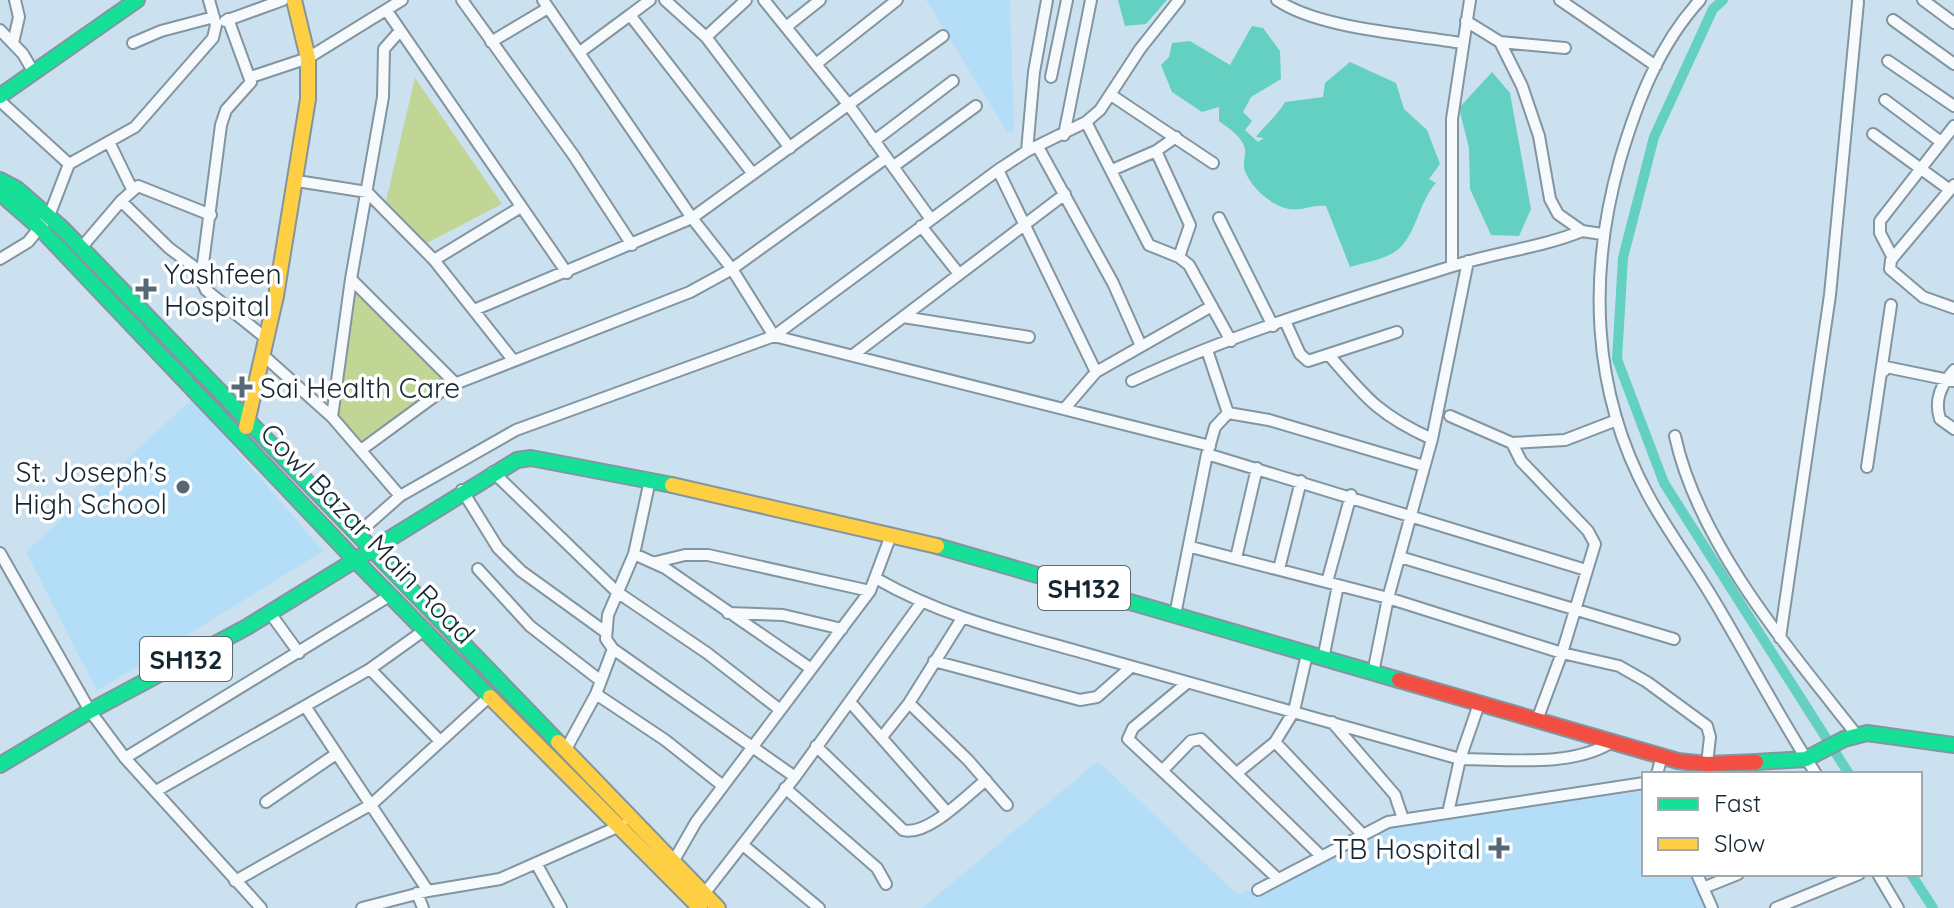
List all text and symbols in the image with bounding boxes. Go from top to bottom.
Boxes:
place label: Yashfeen Hospital [164,256,282,323]
marker: Yashfeen Hospital [135,278,157,300]
place label: Sai Health Care [260,370,460,405]
marker: Sai Health Care [231,376,253,398]
street label: Cowl Bazar Main Road [253,415,483,651]
place label: St. Joseph's High School [13,454,167,521]
marker: St. Joseph's High School [174,478,192,496]
road number: SH132 [1038,566,1130,610]
road number: SH132 [140,637,232,681]
legend [1642,772,1922,876]
text: Fast [1714,788,1761,818]
text: Slow [1714,828,1765,858]
place label: TB Hospital [1332,831,1481,866]
marker: TB Hospital [1488,837,1510,859]

